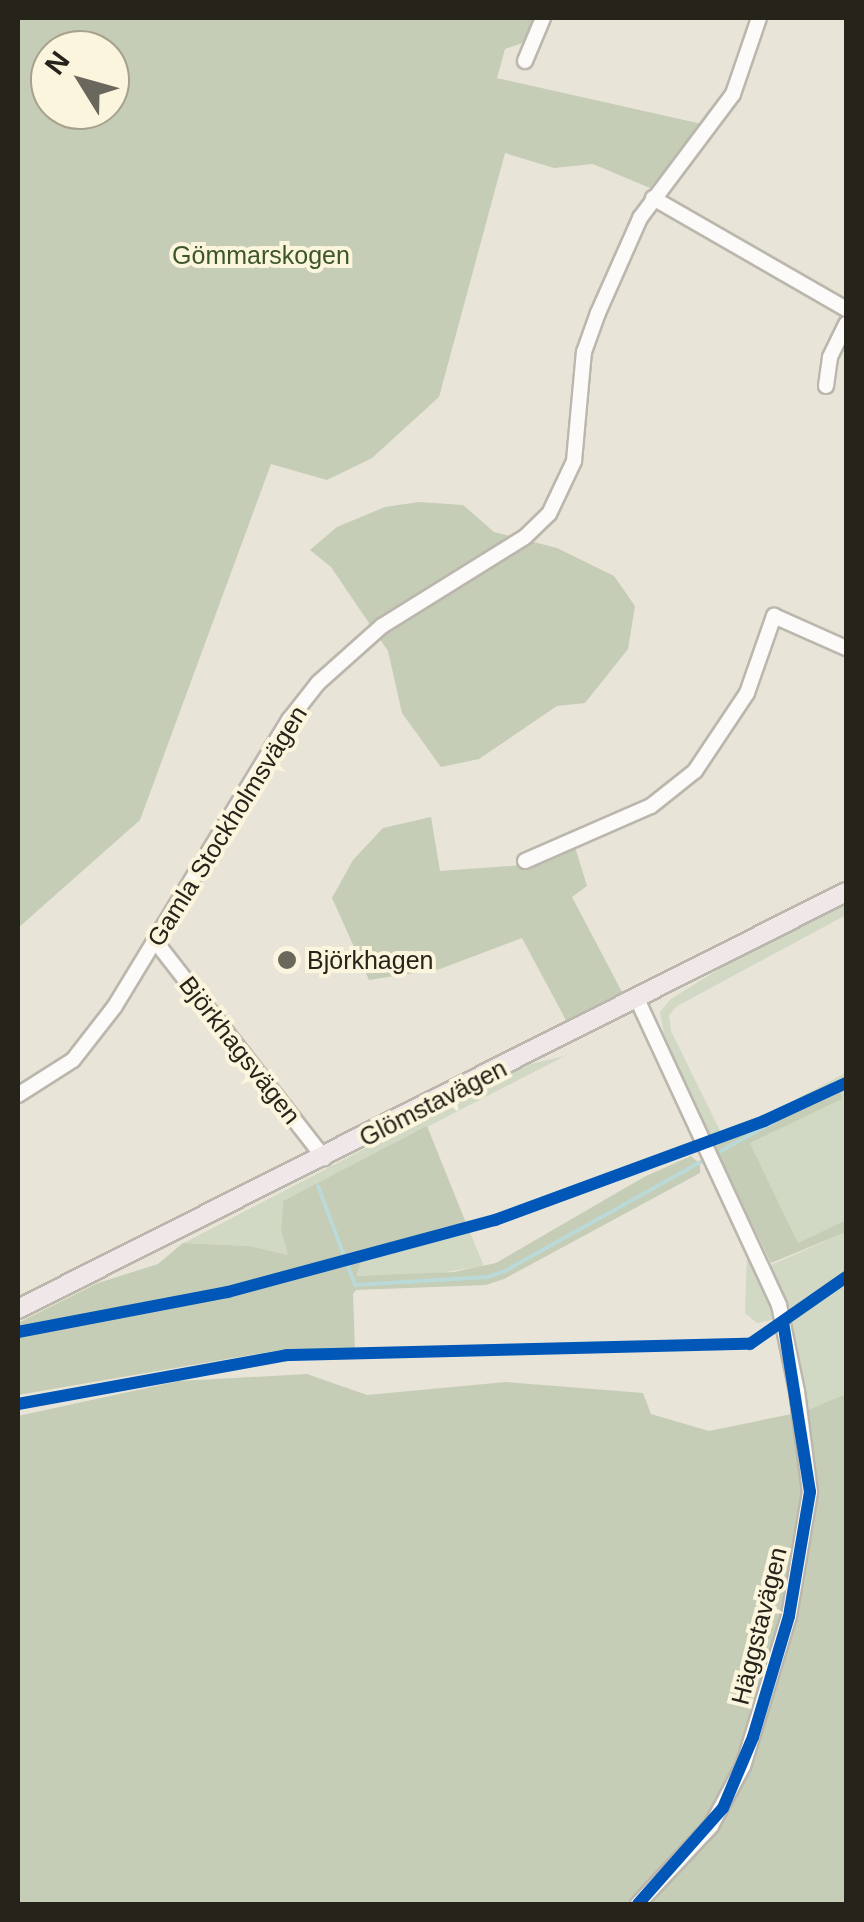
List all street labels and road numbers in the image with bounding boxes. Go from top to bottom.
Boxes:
street label: Gamla Stockholmsvägen [141,700,313,952]
street label: Björkhagsvägen [173,970,307,1130]
street label: Glömstavägen [354,1053,512,1153]
street label: Häggstavägen [725,1544,793,1708]

